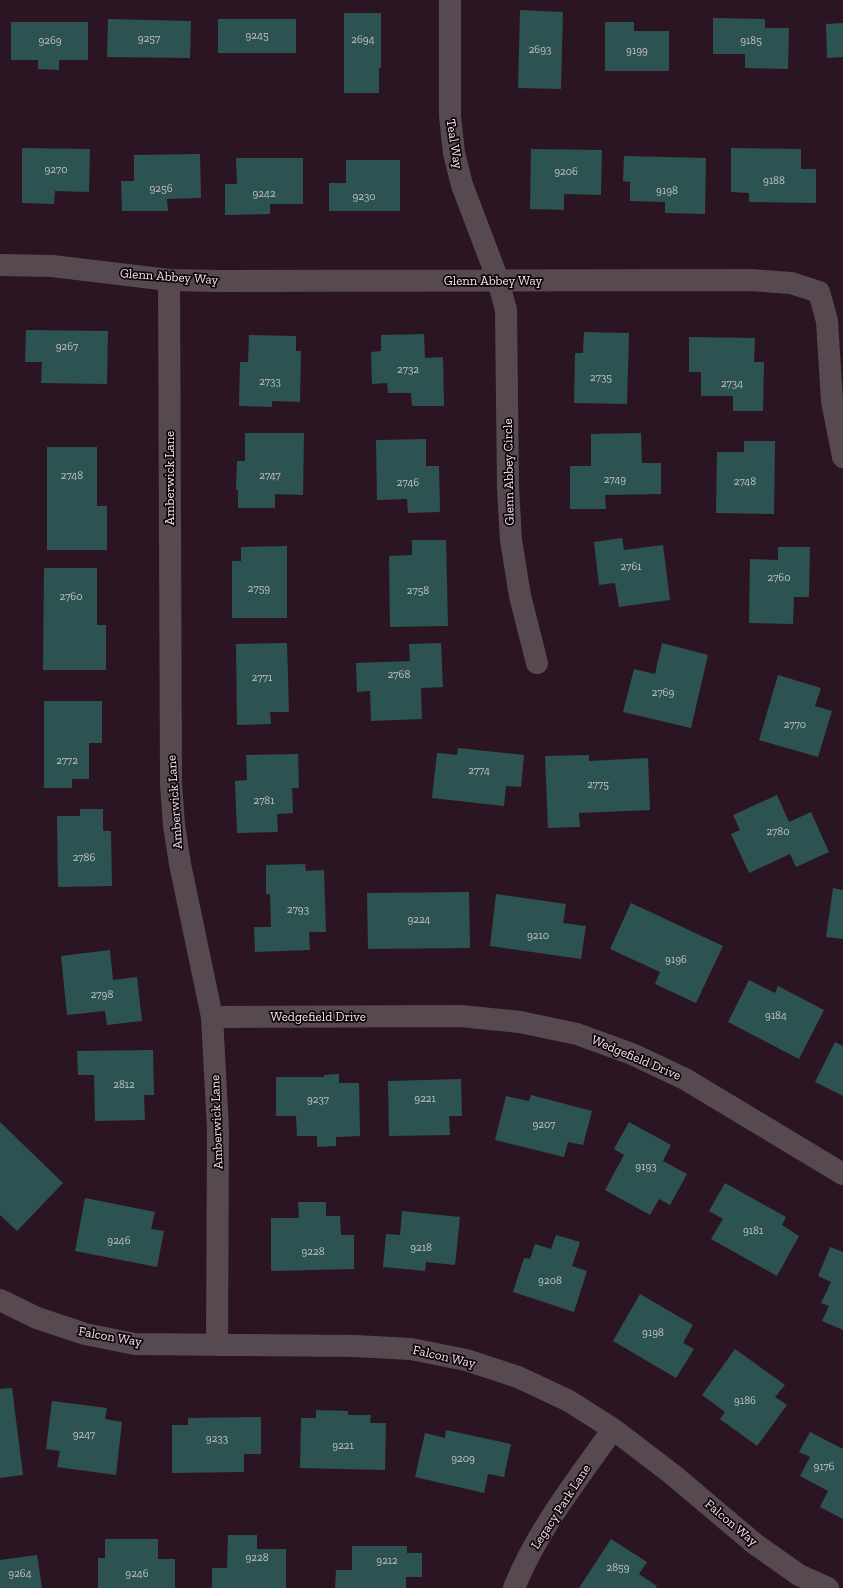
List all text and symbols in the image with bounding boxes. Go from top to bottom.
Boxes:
house number: 9245 [245,29,269,43]
house number: 9257 [138,32,160,46]
house number: 2694 [351,33,375,47]
house number: 9269 [38,34,62,48]
house number: 9185 [740,34,762,48]
house number: 2693 [529,43,551,57]
house number: 9199 [626,44,648,58]
street label: Teal Way [442,118,466,170]
house number: 9270 [44,163,68,177]
house number: 9206 [554,165,578,179]
house number: 9188 [763,174,785,188]
house number: 9256 [150,182,172,196]
house number: 9198 [656,184,678,198]
house number: 9242 [252,187,276,201]
house number: 9230 [352,190,376,204]
street label: Glenn Abbey Way [119,266,219,288]
street label: Glenn Abbey Way [444,273,542,289]
house number: 9267 [56,340,78,354]
house number: 2732 [397,363,419,377]
house number: 2735 [590,371,612,385]
house number: 2733 [259,375,281,389]
house number: 2734 [721,377,743,391]
street label: Glenn Abbey Circle [500,418,518,526]
street label: Amberwick Lane [162,431,178,525]
house number: 2748 [61,469,83,483]
house number: 2747 [259,469,281,483]
house number: 2749 [604,473,626,487]
house number: 2748 [734,475,756,489]
house number: 2746 [397,476,419,490]
house number: 2761 [621,560,641,574]
house number: 2760 [767,571,791,585]
house number: 2759 [248,582,270,596]
house number: 2758 [407,584,429,598]
house number: 2760 [59,590,83,604]
house number: 2768 [388,668,410,682]
house number: 2771 [252,671,272,685]
house number: 2769 [652,686,674,700]
house number: 2770 [784,718,806,732]
house number: 2772 [56,754,78,768]
street label: Amberwick Lane [164,754,186,850]
house number: 2774 [468,764,490,778]
house number: 2775 [587,778,609,792]
house number: 2781 [254,794,274,808]
house number: 2780 [766,825,790,839]
house number: 2786 [73,851,95,865]
house number: 2793 [287,903,309,917]
house number: 9224 [407,913,431,927]
house number: 9210 [527,929,549,943]
house number: 9196 [665,953,687,967]
house number: 2798 [91,988,113,1002]
street label: Wedgefield Drive [270,1009,366,1025]
house number: 9184 [765,1009,787,1023]
street label: Wedgefield Drive [589,1032,683,1084]
street label: Amberwick Lane [208,1075,226,1169]
house number: 2812 [113,1078,135,1092]
house number: 9221 [414,1092,436,1106]
house number: 9237 [307,1093,329,1107]
house number: 9207 [532,1118,556,1132]
house number: 9193 [635,1160,657,1174]
house number: 9181 [743,1224,763,1238]
house number: 9246 [107,1234,131,1248]
house number: 9218 [410,1241,432,1255]
house number: 9228 [301,1245,325,1259]
house number: 9208 [538,1274,562,1288]
street label: Falcon Way [77,1324,143,1350]
house number: 9198 [642,1326,664,1340]
street label: Falcon Way [411,1342,477,1372]
house number: 9186 [734,1394,756,1408]
house number: 9247 [73,1428,95,1442]
house number: 9233 [206,1432,228,1446]
house number: 9221 [332,1439,354,1453]
house number: 9209 [451,1452,475,1466]
house number: 9176 [814,1460,834,1474]
street label: Legacy Park Lane [528,1462,594,1552]
street label: Falcon Way [701,1496,761,1550]
house number: 9228 [245,1551,269,1565]
house number: 9212 [376,1554,398,1568]
house number: 2859 [606,1561,630,1575]
house number: 9264 [8,1567,32,1581]
house number: 9246 [125,1567,149,1581]

